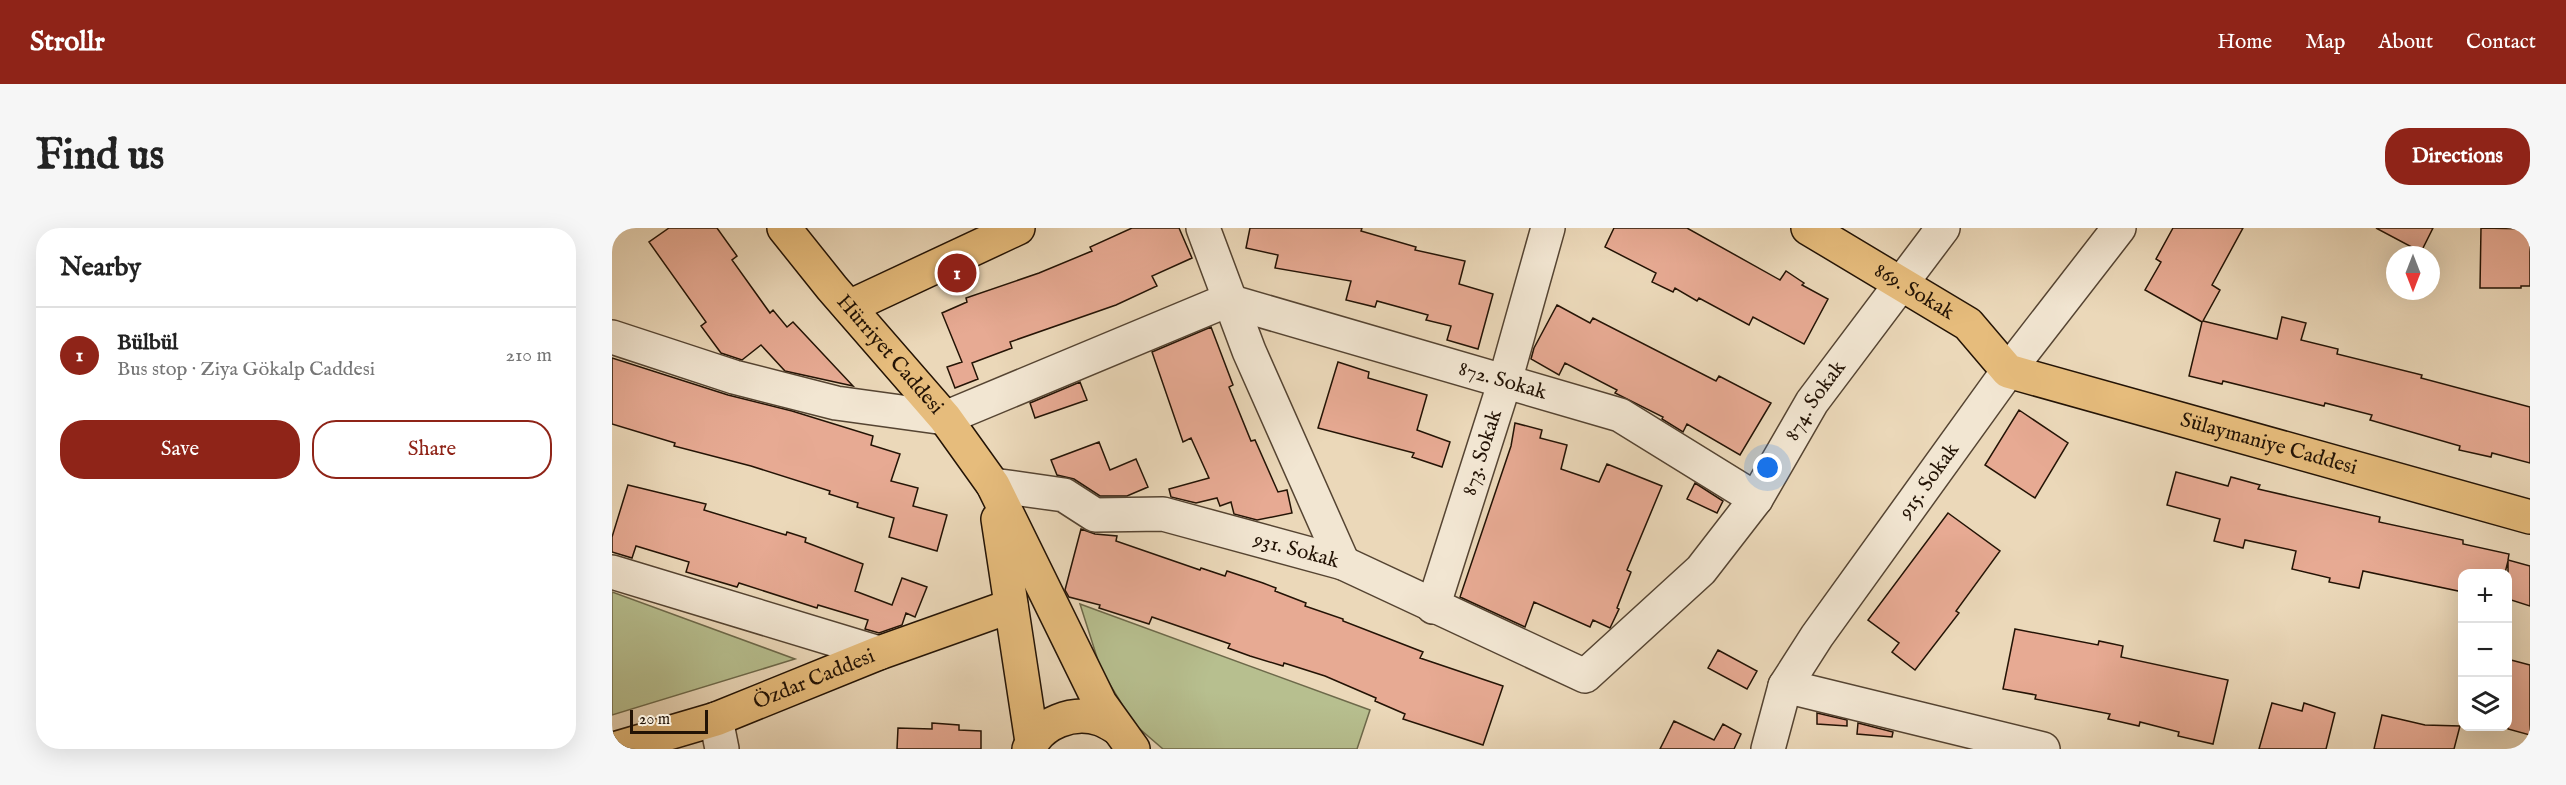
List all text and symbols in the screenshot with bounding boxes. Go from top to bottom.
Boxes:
text: Strollr [30,25,105,60]
text: Home [2217,29,2272,56]
text: Map [2305,29,2345,56]
text: About [2378,29,2433,56]
text: Contact [2466,29,2536,56]
button: Directions [2385,128,2530,185]
text: Find us [36,130,164,183]
north arrow [2386,246,2440,300]
pin: 1 [938,250,976,296]
text: Nearby [60,251,141,284]
street label: 869. Sokak [1869,257,1960,327]
street label: Hürriyet Caddesi [830,289,949,420]
text: Bülbül [117,329,178,357]
text: 1 [76,343,83,368]
text: 210 m [506,343,552,368]
street label: 874. Sokak [1779,354,1852,446]
street label: 872. Sokak [1455,355,1551,407]
text: Bus stop · Ziya Gökalp Caddesi [117,357,375,382]
street label: 873. Sokak [1456,406,1509,499]
street label: Sülaymaniye Caddesi [2177,406,2360,481]
button: Save [60,420,300,479]
button: Share [312,420,552,479]
street label: 915. Sokak [1892,437,1966,525]
your location [1753,453,1782,482]
street label: 931. Sokak [1250,526,1343,575]
map controls [2458,569,2512,731]
button: + [2458,569,2512,623]
button: − [2458,623,2512,677]
street label: Özdar Caddesi [749,643,879,716]
button: layers [2458,677,2512,731]
scale bar [630,707,708,735]
text: 20 m [639,710,670,730]

